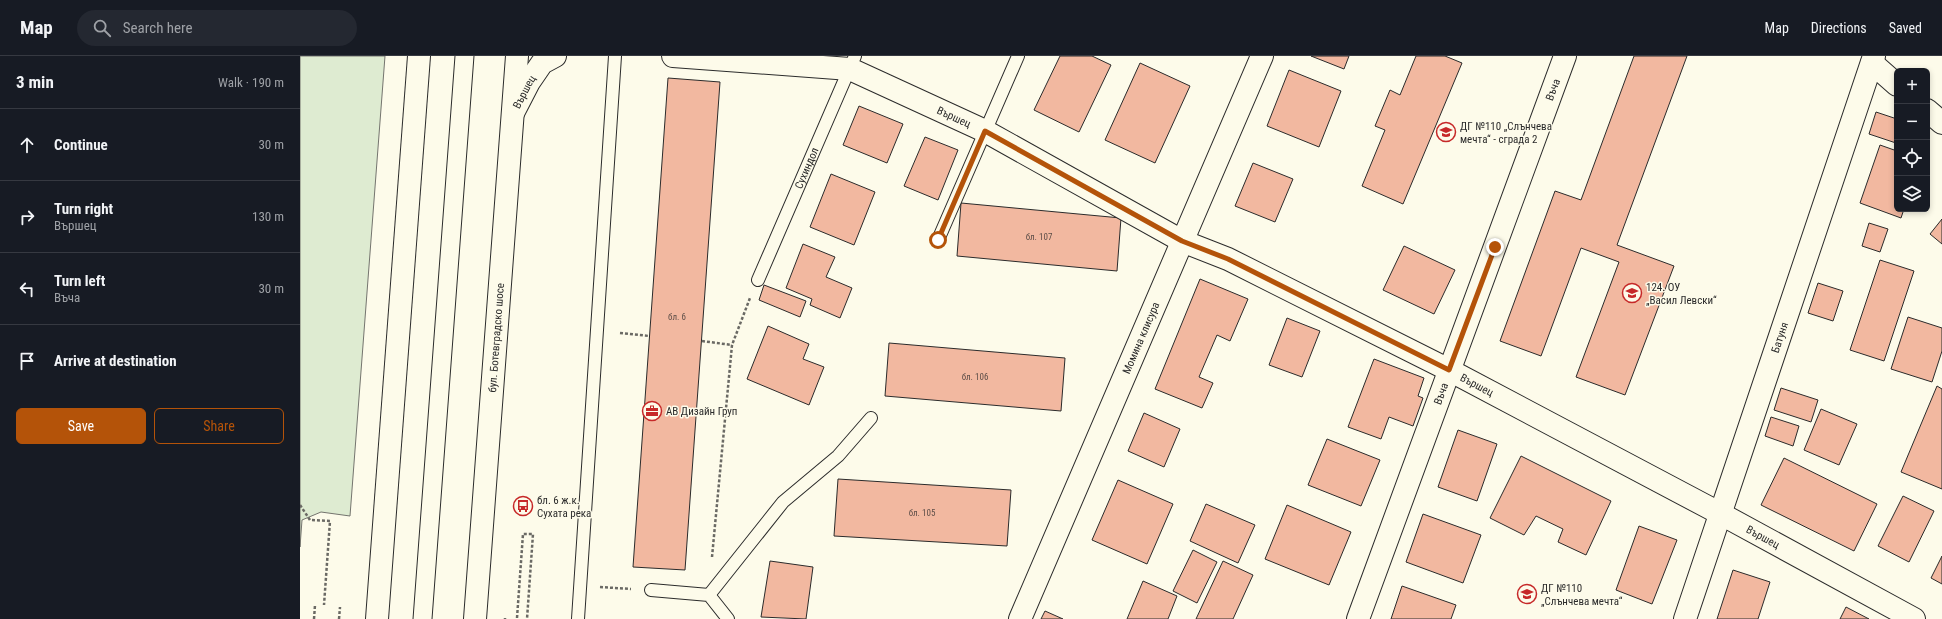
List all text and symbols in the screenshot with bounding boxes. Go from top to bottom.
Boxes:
search box [77,10,357,46]
text: Map [20,16,53,39]
icon: search [91,17,113,39]
text: Search here [123,19,193,37]
text: Map [1765,20,1789,36]
text: Directions [1811,20,1867,36]
text: Saved [1889,20,1922,36]
map controls [1894,68,1930,212]
button: + [1894,68,1930,104]
text: 3 min [16,72,54,92]
street label: Вършец [510,73,539,111]
text: Walk · 190 m [218,75,284,90]
street label: Въча [1543,77,1563,103]
street label: Вършец [935,104,973,131]
button: − [1894,104,1930,140]
place label: ДГ №110 „Слънчева мечта“ - сграда 2 [1460,120,1552,146]
school or university icon: ДГ №110 „Слънчева мечта“ - сграда 2 [1435,121,1457,143]
icon: ahead [16,134,38,156]
text: Continue [54,136,108,154]
text: 30 m [258,137,284,152]
button: locate [1894,140,1930,176]
street label: Сухиндол [792,146,822,191]
button: layers [1894,176,1930,212]
text: Turn right [54,200,113,218]
icon: right [16,206,38,228]
text: 130 m [252,209,284,224]
text: Вършец [54,218,97,233]
route start [929,231,947,249]
house number: бл. 107 [1026,232,1053,242]
route end [1486,238,1504,256]
text: Turn left [54,272,105,290]
icon: left [16,278,38,300]
text: 30 m [258,281,284,296]
place label: 124. ОУ „Васил Левски“ [1646,281,1717,307]
school or university icon: 124. ОУ „Васил Левски“ [1621,282,1643,304]
street label: бул. Ботевградско шосе [486,283,507,393]
text: Въча [54,290,80,305]
street label: Момина клисура [1120,300,1162,376]
house number: бл. 6 [668,312,686,322]
street label: Батуня [1769,321,1791,355]
icon: arrive [16,350,38,372]
text: Arrive at destination [54,352,177,370]
street label: Вършец [1458,371,1496,400]
house number: бл. 106 [962,372,988,382]
street label: Въча [1431,381,1451,407]
office icon: АВ Дизайн Груп [641,400,663,422]
place label: АВ Дизайн Груп [666,405,737,418]
button: Save [16,408,146,444]
button: Share [154,408,284,444]
place label: бл. 6 ж.к. Сухата река [537,494,591,520]
bus stop icon: бл. 6 ж.к. Сухата река [512,495,534,517]
house number: бл. 105 [909,508,936,518]
street label: Вършец [1744,523,1782,552]
place label: ДГ №110 „Слънчева мечта“ [1541,582,1623,608]
school or university icon: ДГ №110 „Слънчева мечта“ [1516,583,1538,605]

